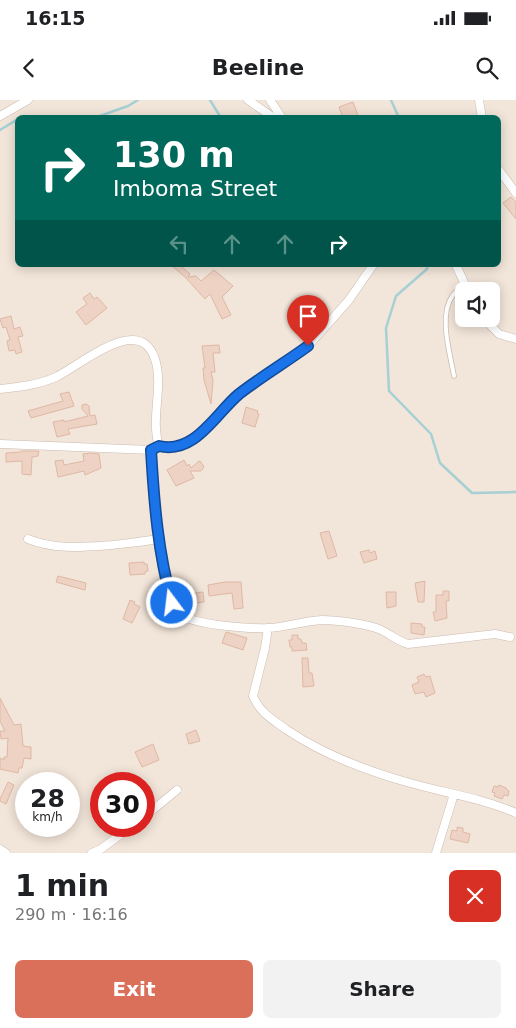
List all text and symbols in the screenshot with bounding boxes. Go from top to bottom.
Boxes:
text: 16:15 [25,7,85,29]
icon: back [15,54,43,82]
icon: search [473,54,501,82]
text: Beeline [212,55,304,80]
icon: right [30,135,95,200]
text: 130 m [113,135,235,175]
text: Imboma Street [113,176,277,201]
icon: left [165,230,193,258]
icon: ahead [218,230,246,258]
icon: ahead [271,230,299,258]
icon: right [324,230,352,258]
map controls [455,282,500,327]
button: sound [455,282,500,327]
pin [287,295,329,346]
icon: arrive [294,302,322,330]
position arrow [145,576,197,628]
speed limit sign: 30 [90,772,155,837]
text: 28 [30,784,65,813]
text: km/h [32,810,63,824]
text: 1 min [15,868,109,903]
button: close [449,870,501,922]
text: 290 m · 16:16 [15,905,128,924]
button: Exit [15,960,253,1018]
button: Share [263,960,501,1018]

